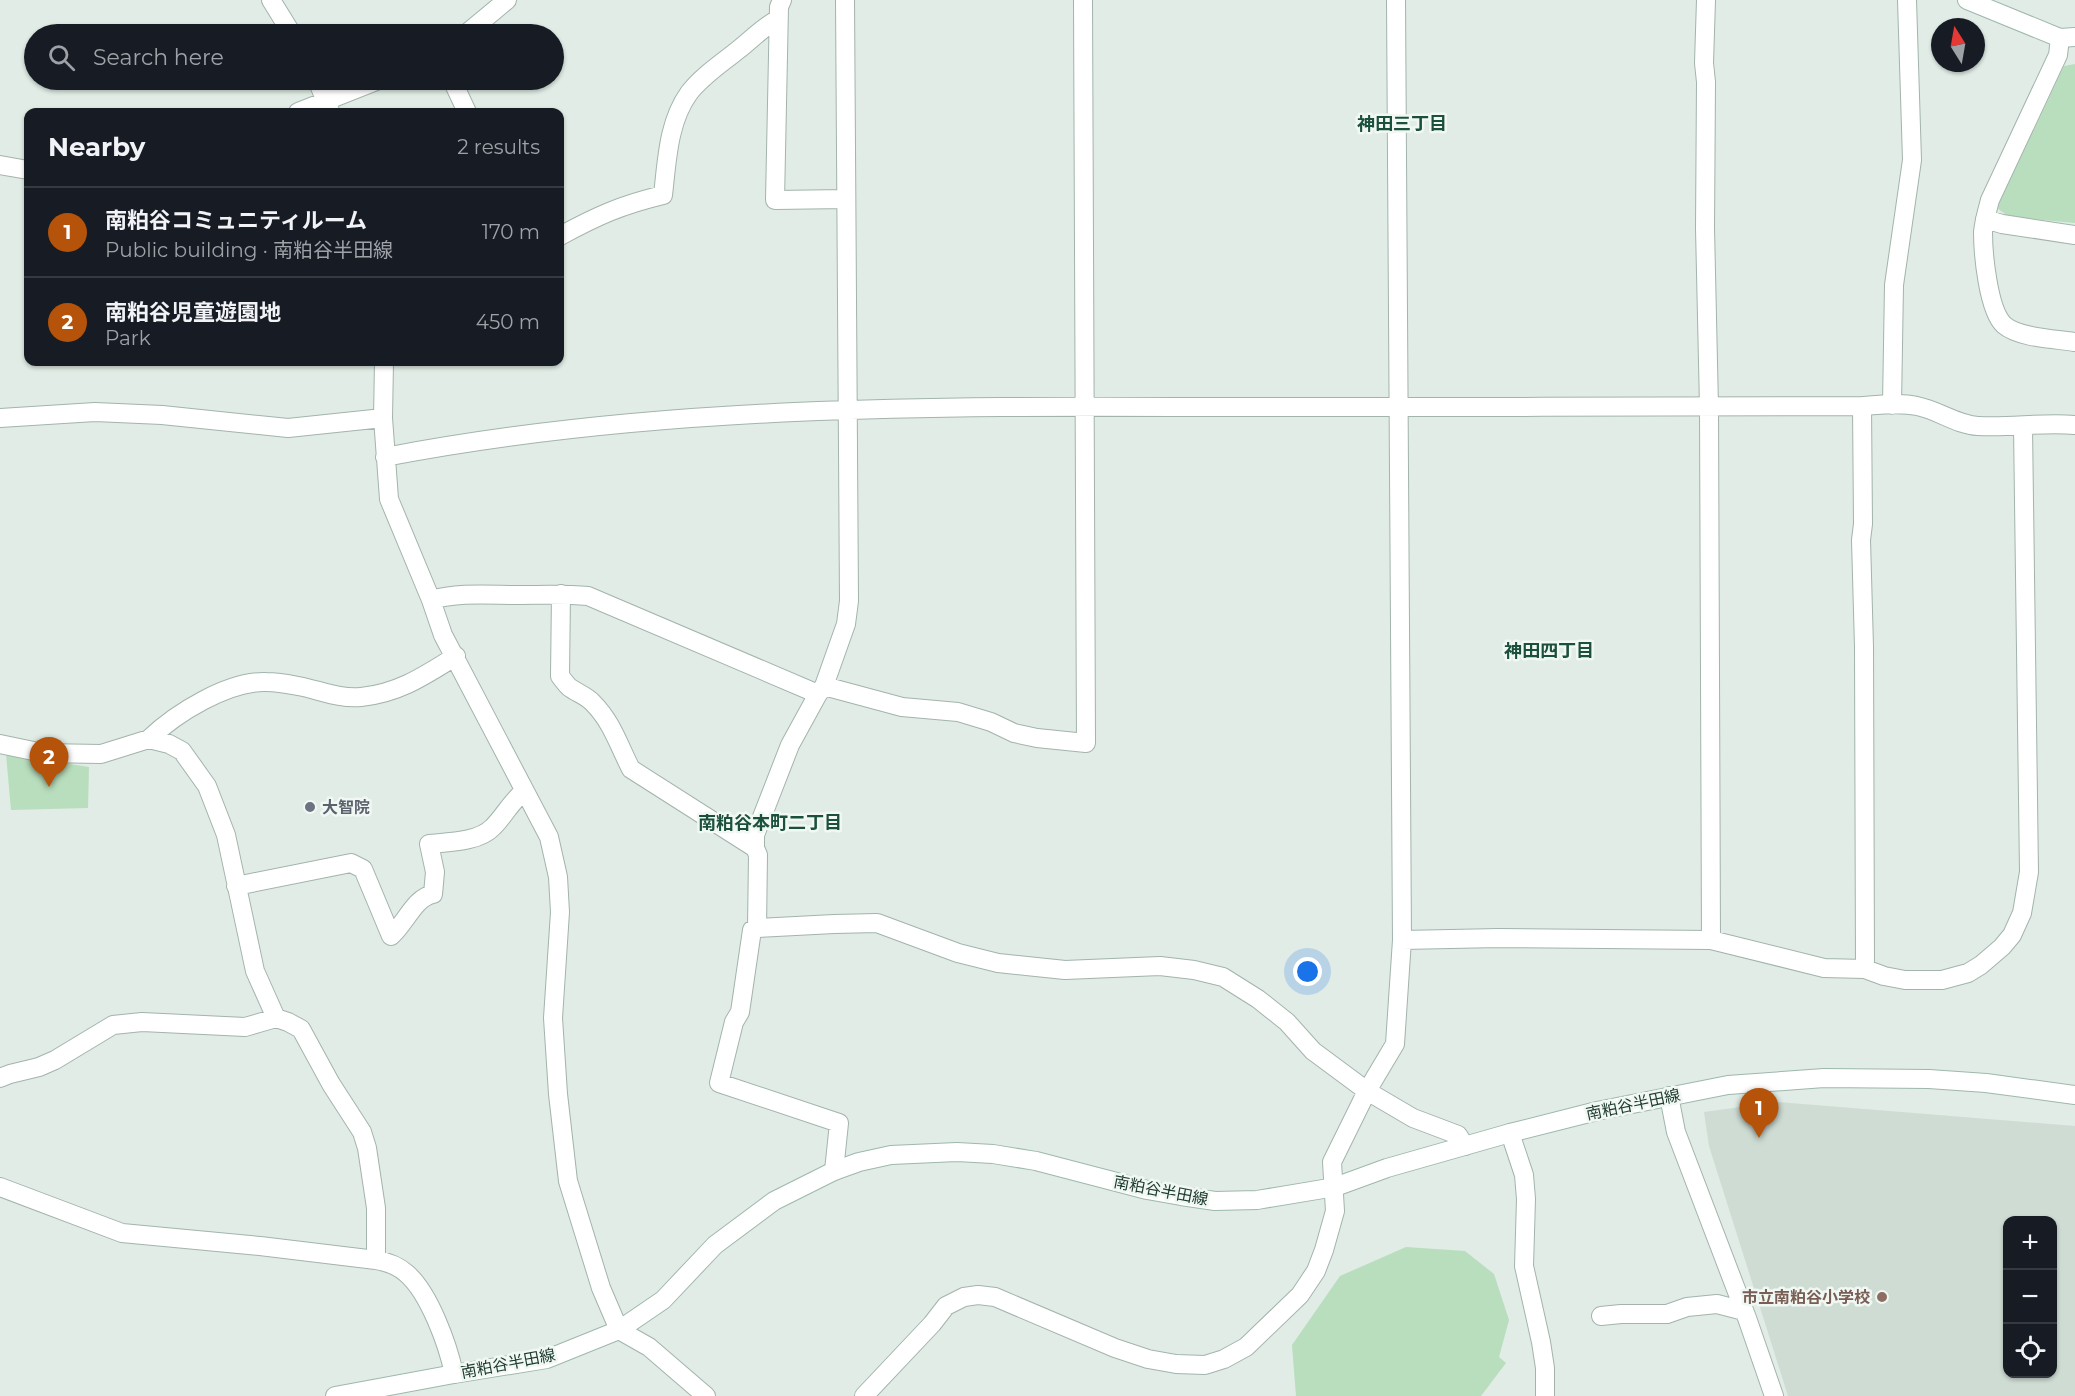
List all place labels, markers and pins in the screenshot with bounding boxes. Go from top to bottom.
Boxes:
pin: 2 [29,738,68,787]
place label: 大智院 [322,798,370,817]
marker: 大智院 [303,800,317,814]
pin: 1 [1740,1088,1778,1138]
place label: 市立南粕谷小学校 [1742,1288,1870,1307]
marker: 市立南粕谷小学校 [1875,1290,1889,1304]

